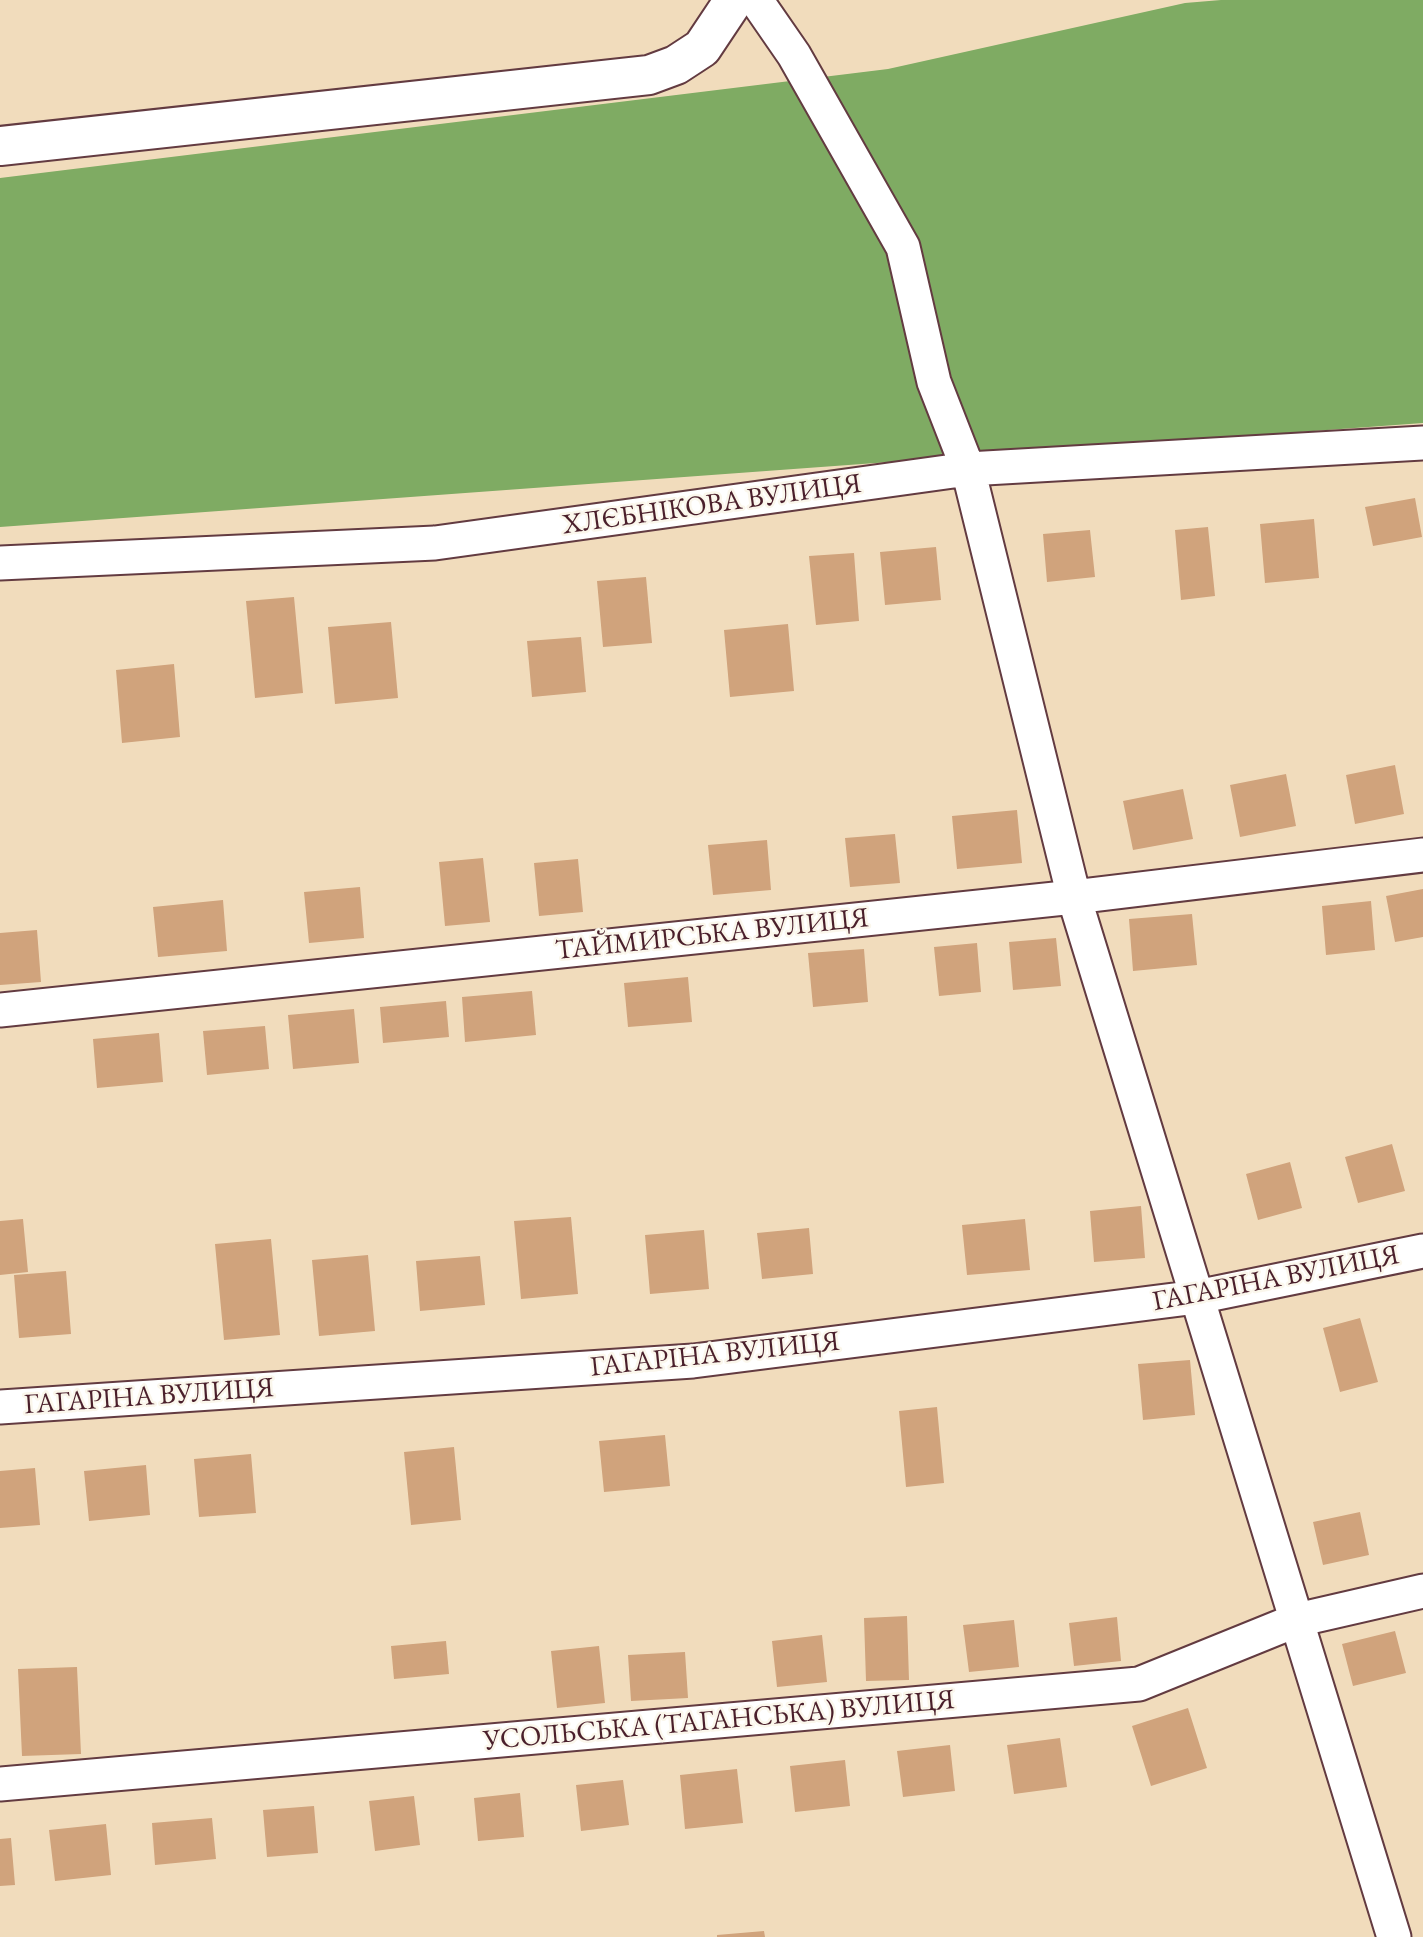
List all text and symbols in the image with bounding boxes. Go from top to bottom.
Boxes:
street label: ХЛЄБНІКОВА ВУЛИЦЯ [560,467,864,543]
street label: ТАЙМИРСЬКА ВУЛИЦЯ [554,902,870,968]
street label: ГАГАРІНА ВУЛИЦЯ [1150,1239,1402,1319]
street label: ГАГАРІНА ВУЛИЦЯ [589,1325,841,1385]
street label: ГАГАРІНА ВУЛИЦЯ [23,1372,275,1422]
street label: УСОЛЬСЬКА (ТАГАНСЬКА) ВУЛИЦЯ [482,1684,956,1758]

